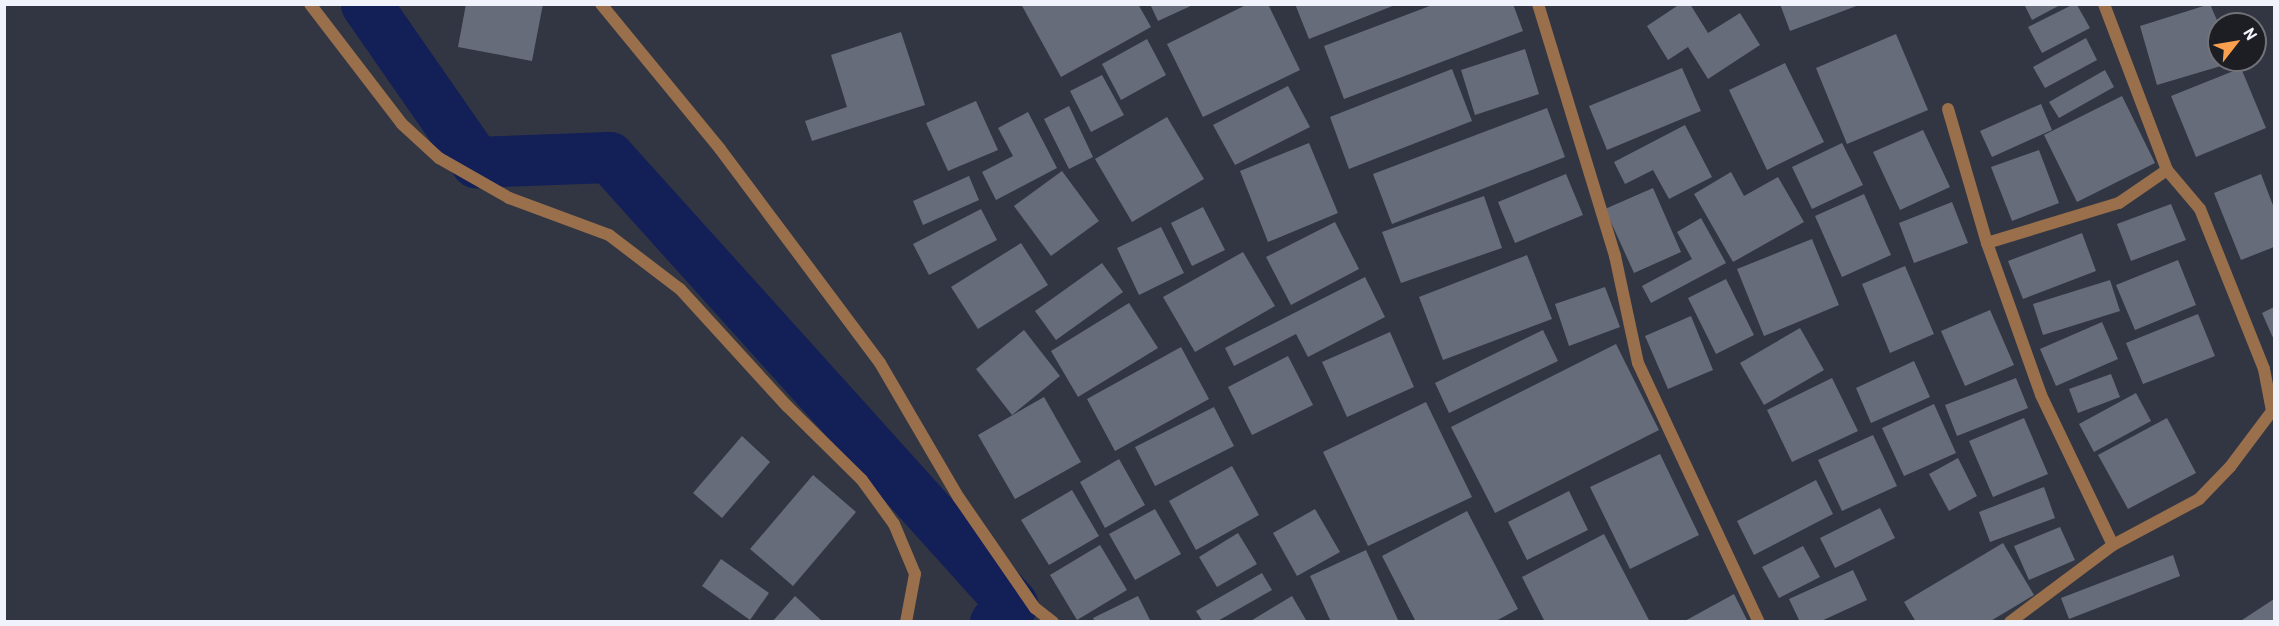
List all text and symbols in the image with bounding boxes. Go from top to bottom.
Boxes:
north arrow [2207,12,2267,72]
text: N [2240,24,2262,43]

